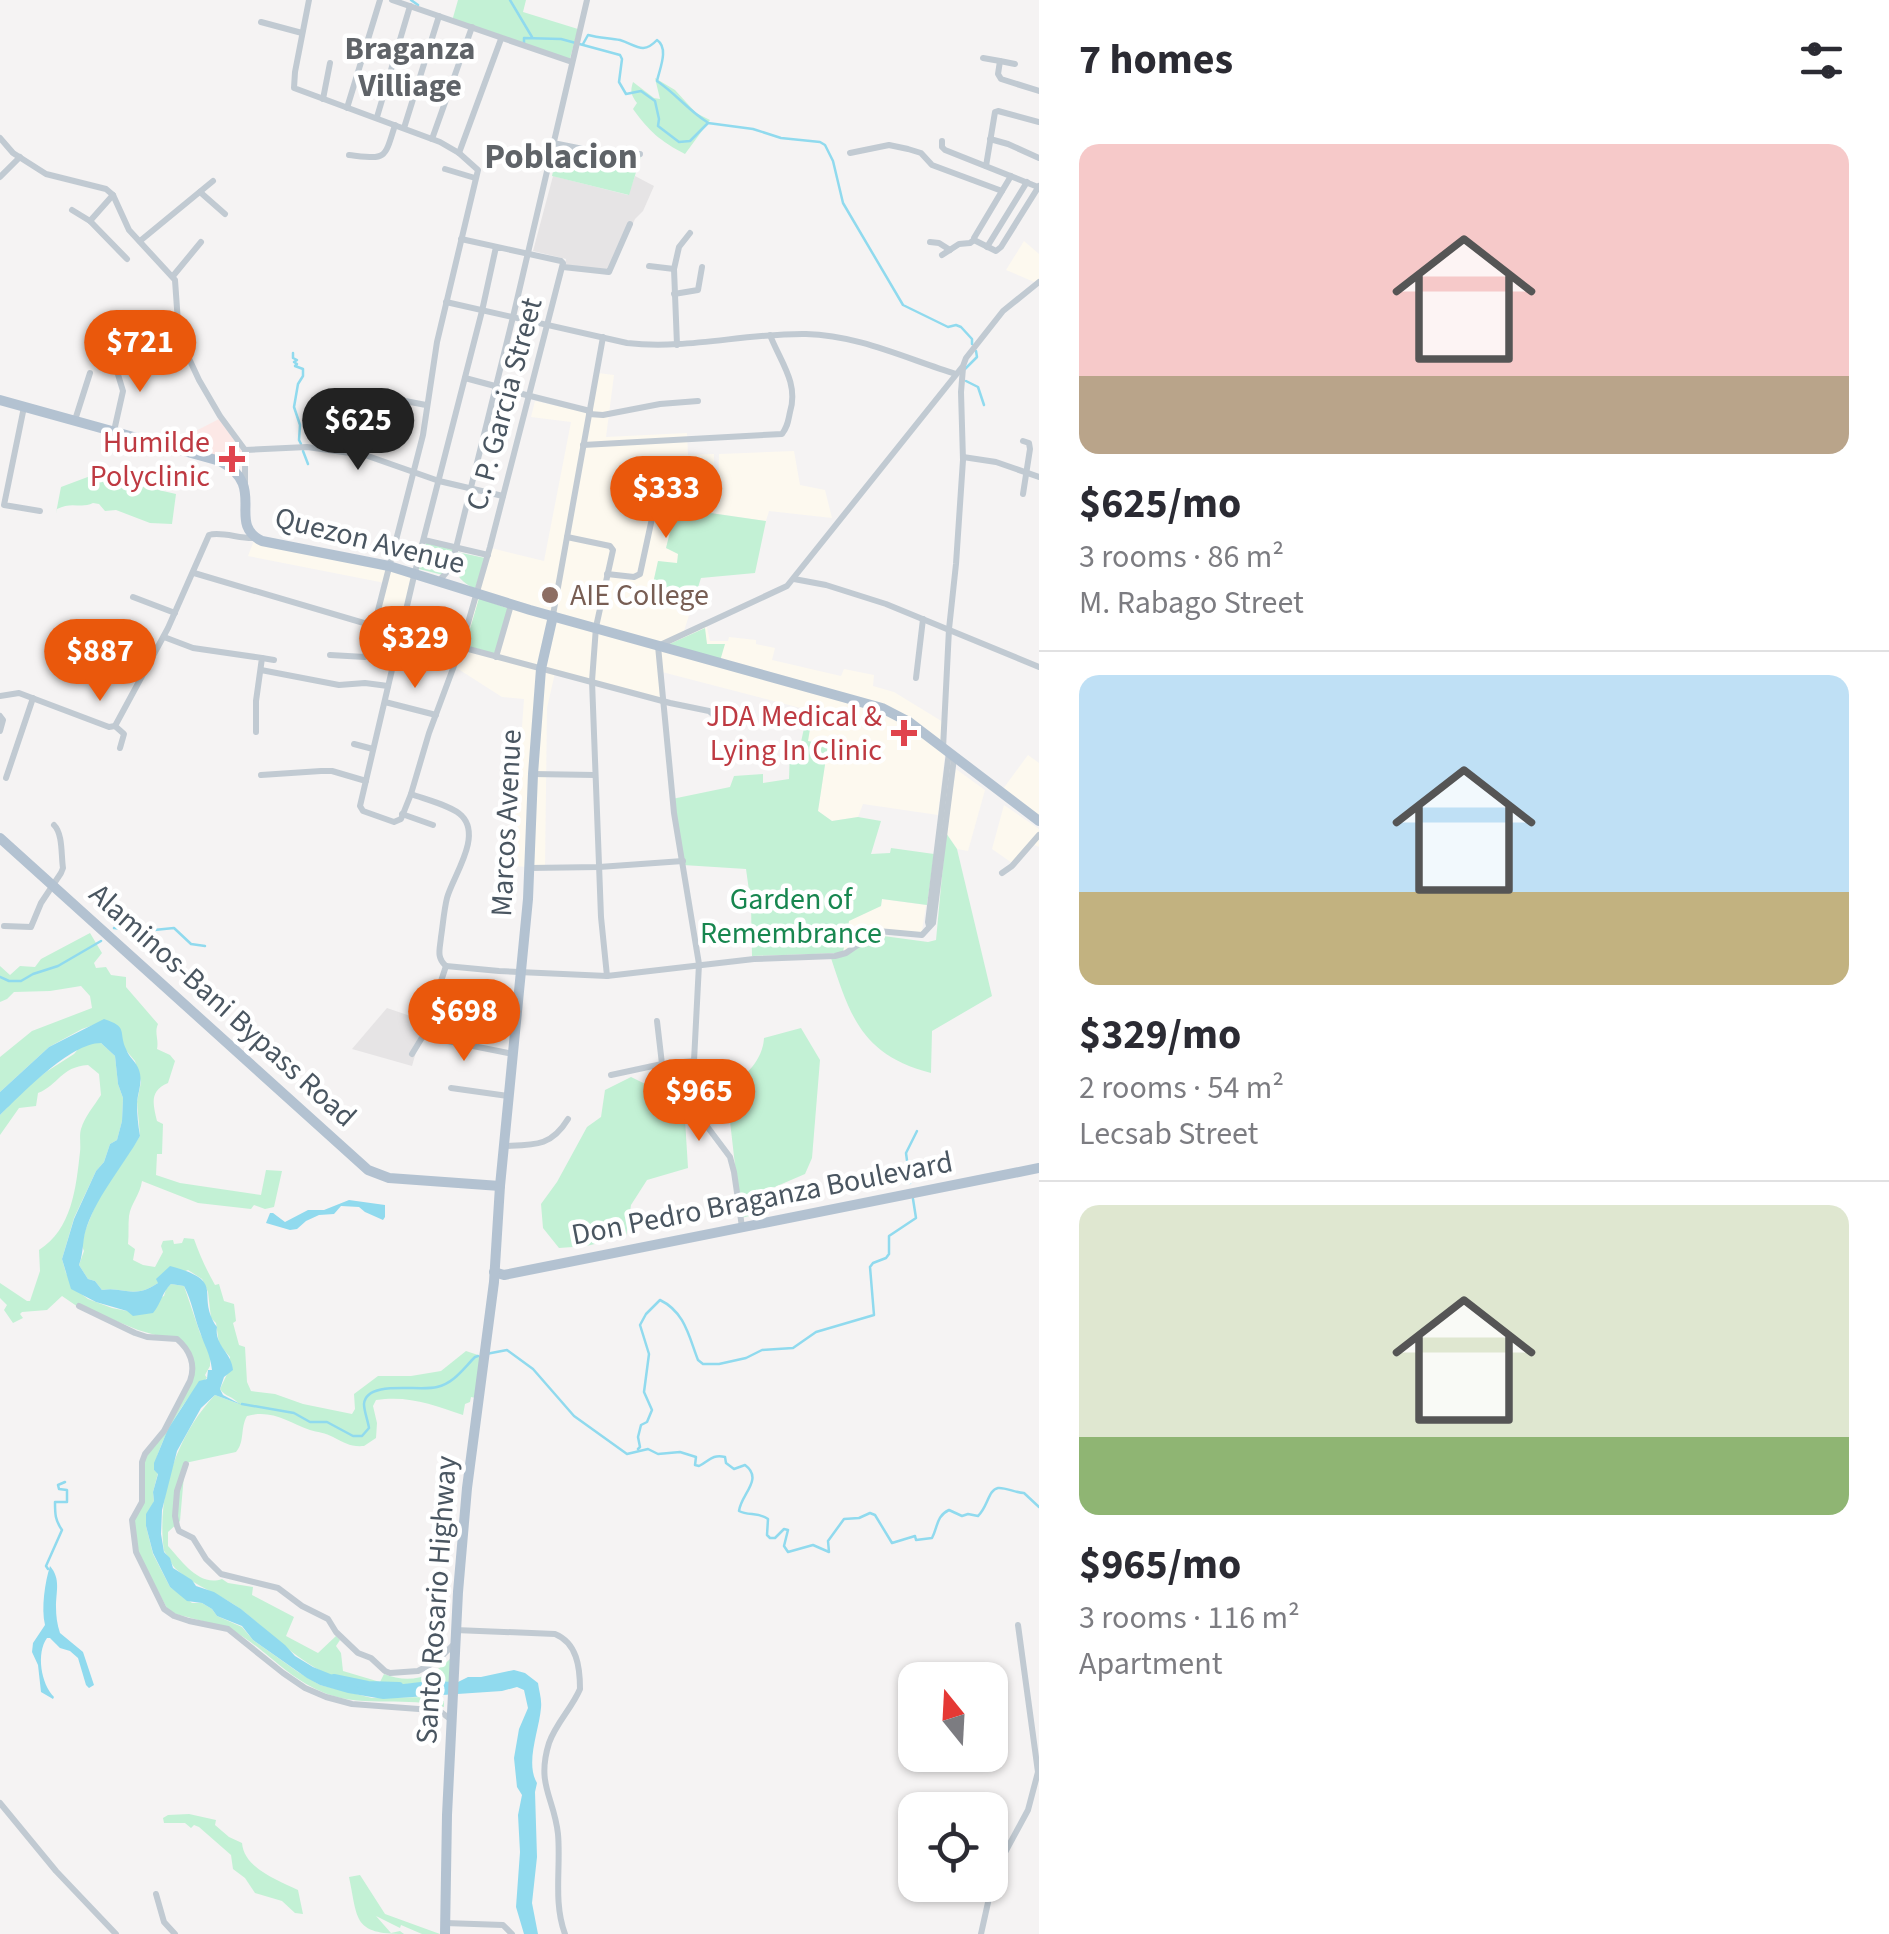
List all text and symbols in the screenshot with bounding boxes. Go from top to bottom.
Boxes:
district label: Braganza Villiage [345,26,475,109]
text: 7 homes [1079,30,1233,90]
icon: filters [1794,33,1849,88]
district label: Poblacion [484,132,638,182]
icon: home [1374,209,1554,389]
street label: C. P. Garcia Street [455,293,554,515]
pin: $721 [81,310,199,395]
text: $721 [106,319,174,365]
pin: $625 [299,388,417,473]
text: $625 [324,397,392,443]
place label: Humilde Polyclinic [90,421,210,498]
marker: Humilde Polyclinic [219,446,245,472]
pin: $333 [607,456,725,541]
text: $333 [632,465,700,511]
text: $625/mo [1079,474,1241,534]
street label: Quezon Avenue [270,496,470,585]
text: 3 rooms · 86 m² [1079,534,1284,580]
place label: AIE College [570,574,709,617]
text: M. Rabago Street [1079,580,1304,626]
marker: AIE College [539,584,561,606]
pin: $329 [356,606,474,691]
text: $329 [381,615,449,661]
pin: $887 [41,619,159,704]
text: $887 [66,628,134,674]
place label: JDA Medical & Lying In Clinic [706,695,882,772]
marker: JDA Medical & Lying In Clinic [891,720,917,746]
street label: Marcos Avenue [480,728,533,918]
icon: home [1374,740,1554,920]
street label: Alaminos-Bani Bypass Road [79,873,366,1137]
park label: Garden of Remembrance [700,878,882,955]
pin: $698 [405,979,523,1064]
text: $698 [430,988,498,1034]
text: $329/mo [1079,1005,1241,1065]
pin: $965 [640,1059,758,1144]
text: 2 rooms · 54 m² [1079,1065,1284,1111]
text: $965 [665,1068,733,1114]
text: Lecsab Street [1079,1111,1258,1157]
street label: Don Pedro Braganza Boulevard [568,1140,956,1257]
icon: home [1374,1270,1554,1450]
street label: Santo Rosario Highway [405,1454,468,1746]
text: $965/mo [1079,1535,1241,1595]
text: 3 rooms · 116 m² [1079,1595,1300,1641]
text: Apartment [1079,1641,1222,1687]
north arrow [898,1662,1008,1772]
map controls [898,1662,1008,1902]
button: locate [898,1792,1008,1902]

